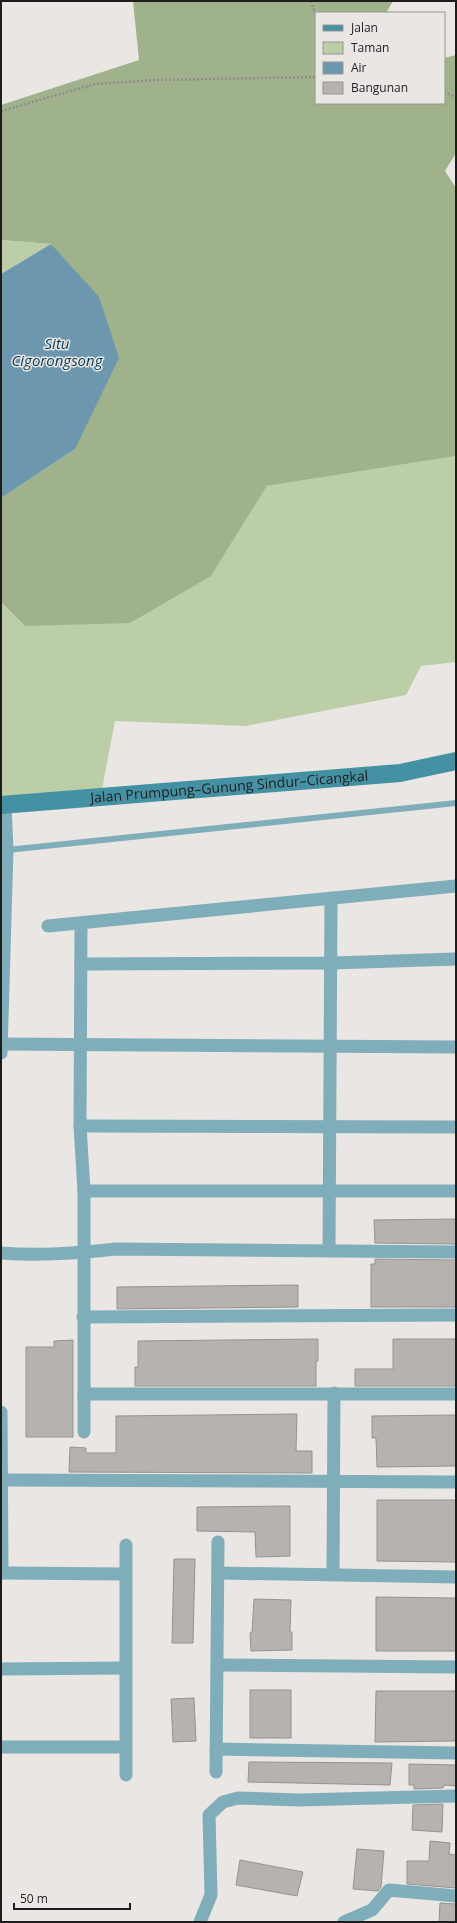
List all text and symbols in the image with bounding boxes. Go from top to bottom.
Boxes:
legend [315,12,445,104]
text: Jalan [350,19,378,36]
text: Taman [351,39,389,56]
text: Air [351,59,367,76]
text: Bangunan [351,79,408,96]
water label: Situ Cigorongsong [12,333,104,370]
street label: Jalan Prumpung–Gunung Sindur–Cicangkal [88,766,369,807]
scale bar [14,1885,130,1911]
text: 50 m [20,1890,48,1907]

